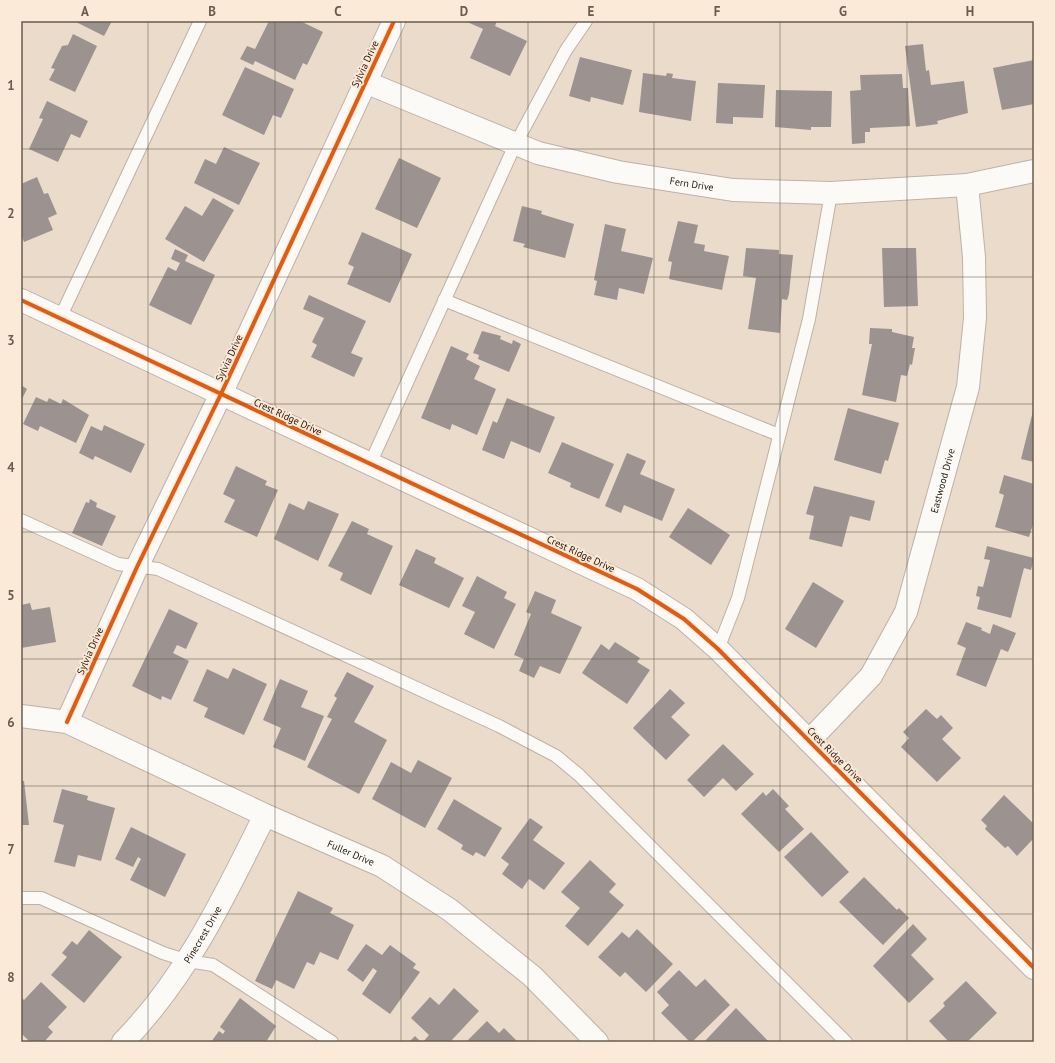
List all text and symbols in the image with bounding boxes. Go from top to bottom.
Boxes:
text: A [81,3,89,20]
text: B [208,3,216,20]
text: C [334,3,342,20]
text: D [460,3,468,20]
text: E [588,3,595,20]
text: F [714,3,721,20]
text: G [839,3,847,20]
text: H [966,3,974,20]
street label: Sylvia Drive [348,38,382,90]
text: 1 [7,77,15,94]
street label: Fern Drive [669,174,715,193]
text: 2 [7,205,15,222]
text: 3 [7,332,15,349]
street label: Sylvia Drive [212,332,246,384]
street label: Crest Ridge Drive [252,396,324,438]
street label: Eastwood Drive [927,447,957,514]
text: 4 [7,459,15,476]
street label: Crest Ridge Drive [545,533,617,575]
text: 5 [7,587,15,604]
street label: Sylvia Drive [74,625,106,677]
text: 6 [7,714,15,731]
street label: Crest Ridge Drive [804,724,866,786]
street label: Fuller Drive [326,837,377,868]
text: 7 [7,841,15,858]
street label: Pinecrest Drive [180,903,224,966]
text: 8 [7,969,15,986]

